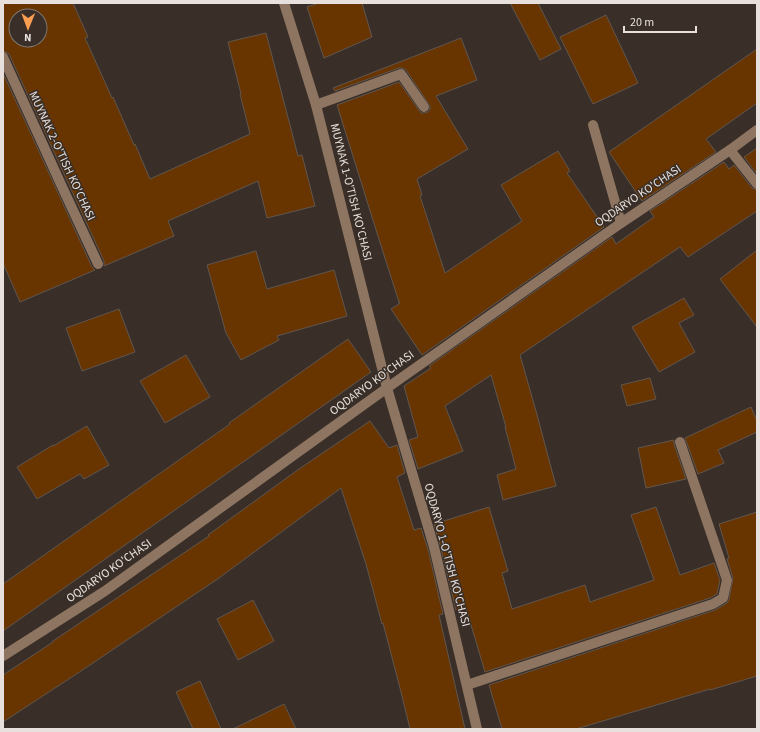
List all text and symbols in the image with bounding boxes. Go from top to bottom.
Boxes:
north arrow [8,8,48,48]
scale bar [624,8,696,34]
text: 20 m [630,14,654,31]
text: N [24,30,32,45]
street label: MUYNAK 2-O'TISH KO'CHASI [25,89,99,223]
street label: MUYNAK 1-O'TISH KO'CHASI [326,122,376,262]
street label: OQDARYO KO'CHASI [591,161,685,231]
street label: OQDARYO KO'CHASI [326,346,418,420]
street label: OQDARYO 1-O'TISH KO'CHASI [420,481,474,629]
street label: OQDARYO KO'CHASI [63,535,155,607]

